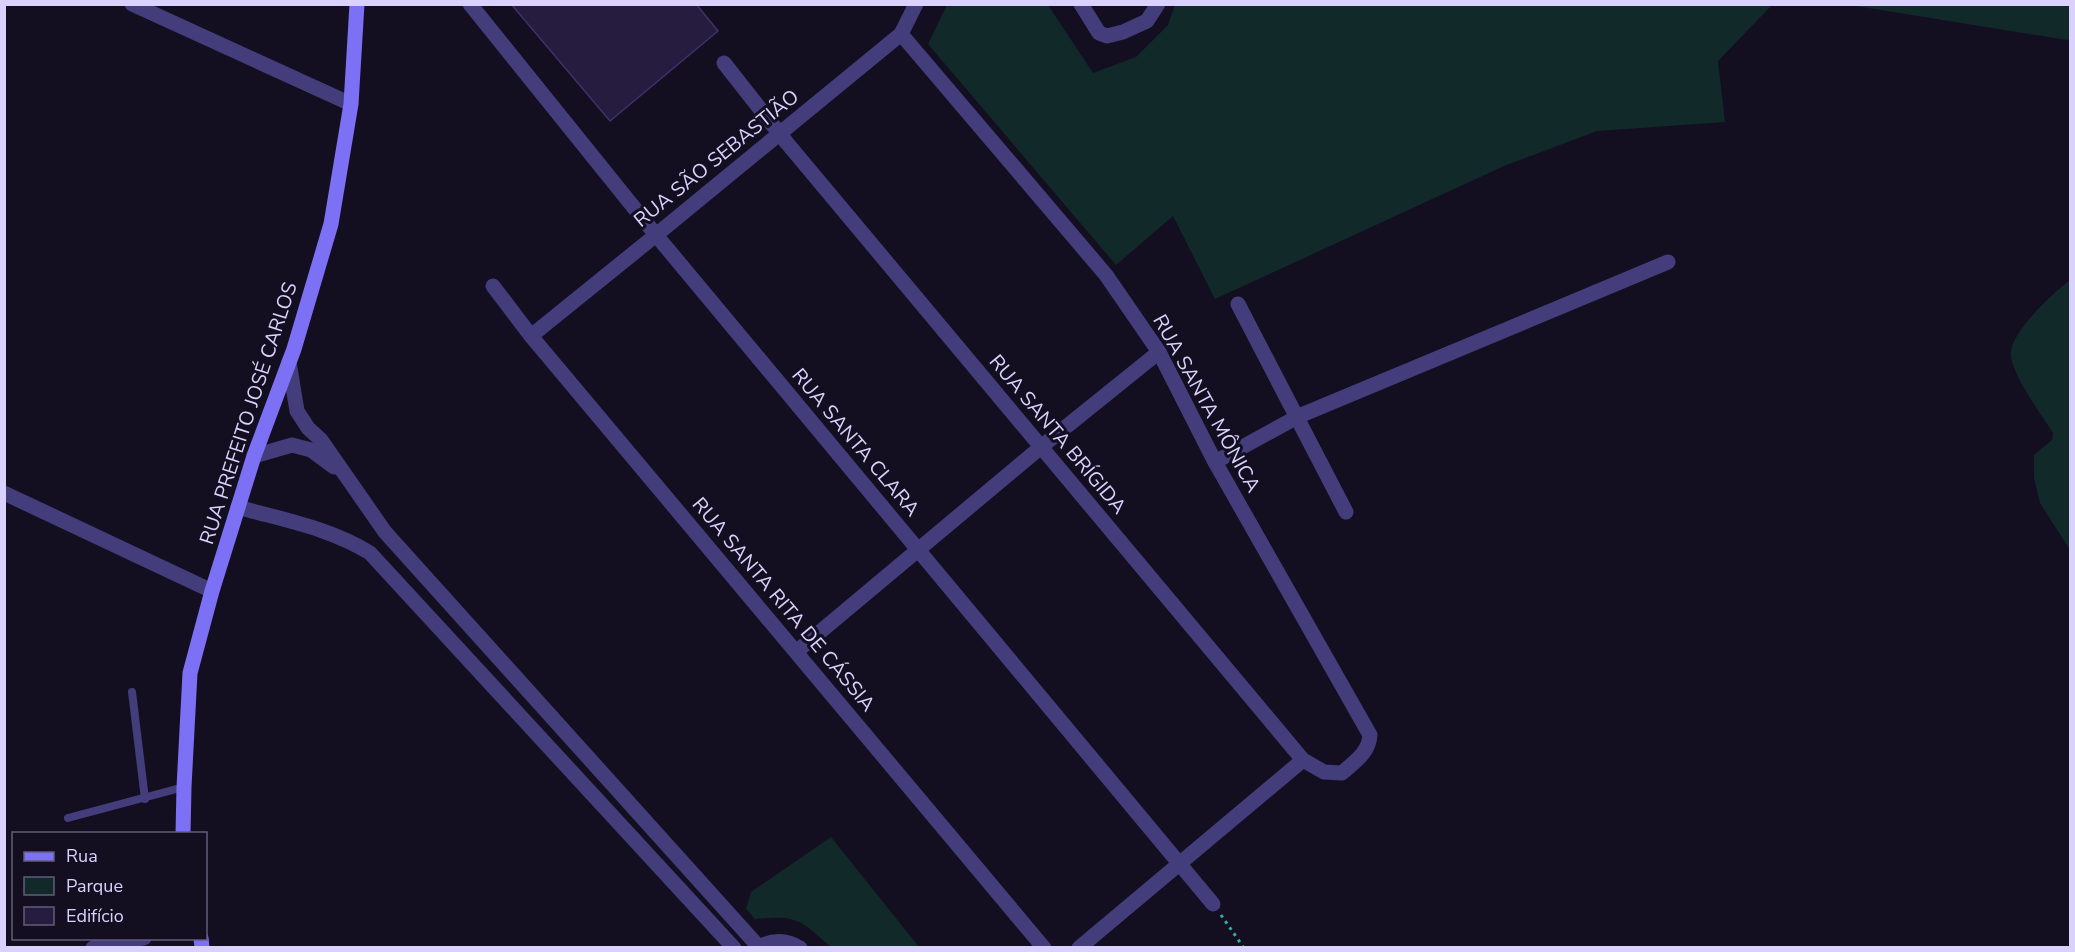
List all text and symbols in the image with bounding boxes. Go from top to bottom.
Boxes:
street label: RUA SÃO SEBASTIÃO [628,83,805,233]
street label: RUA PREFEITO JOSÉ CARLOS [193,278,304,548]
street label: RUA SANTA MÔNICA [1146,309,1267,497]
street label: RUA SANTA BRÍGIDA [983,349,1133,520]
street label: RUA SANTA CLARA [786,363,926,522]
street label: RUA SANTA RITA DE CÁSSIA [686,492,882,717]
legend [12,832,207,940]
text: Rua [66,844,98,868]
text: Parque [66,874,123,898]
text: Edifício [66,904,124,928]

